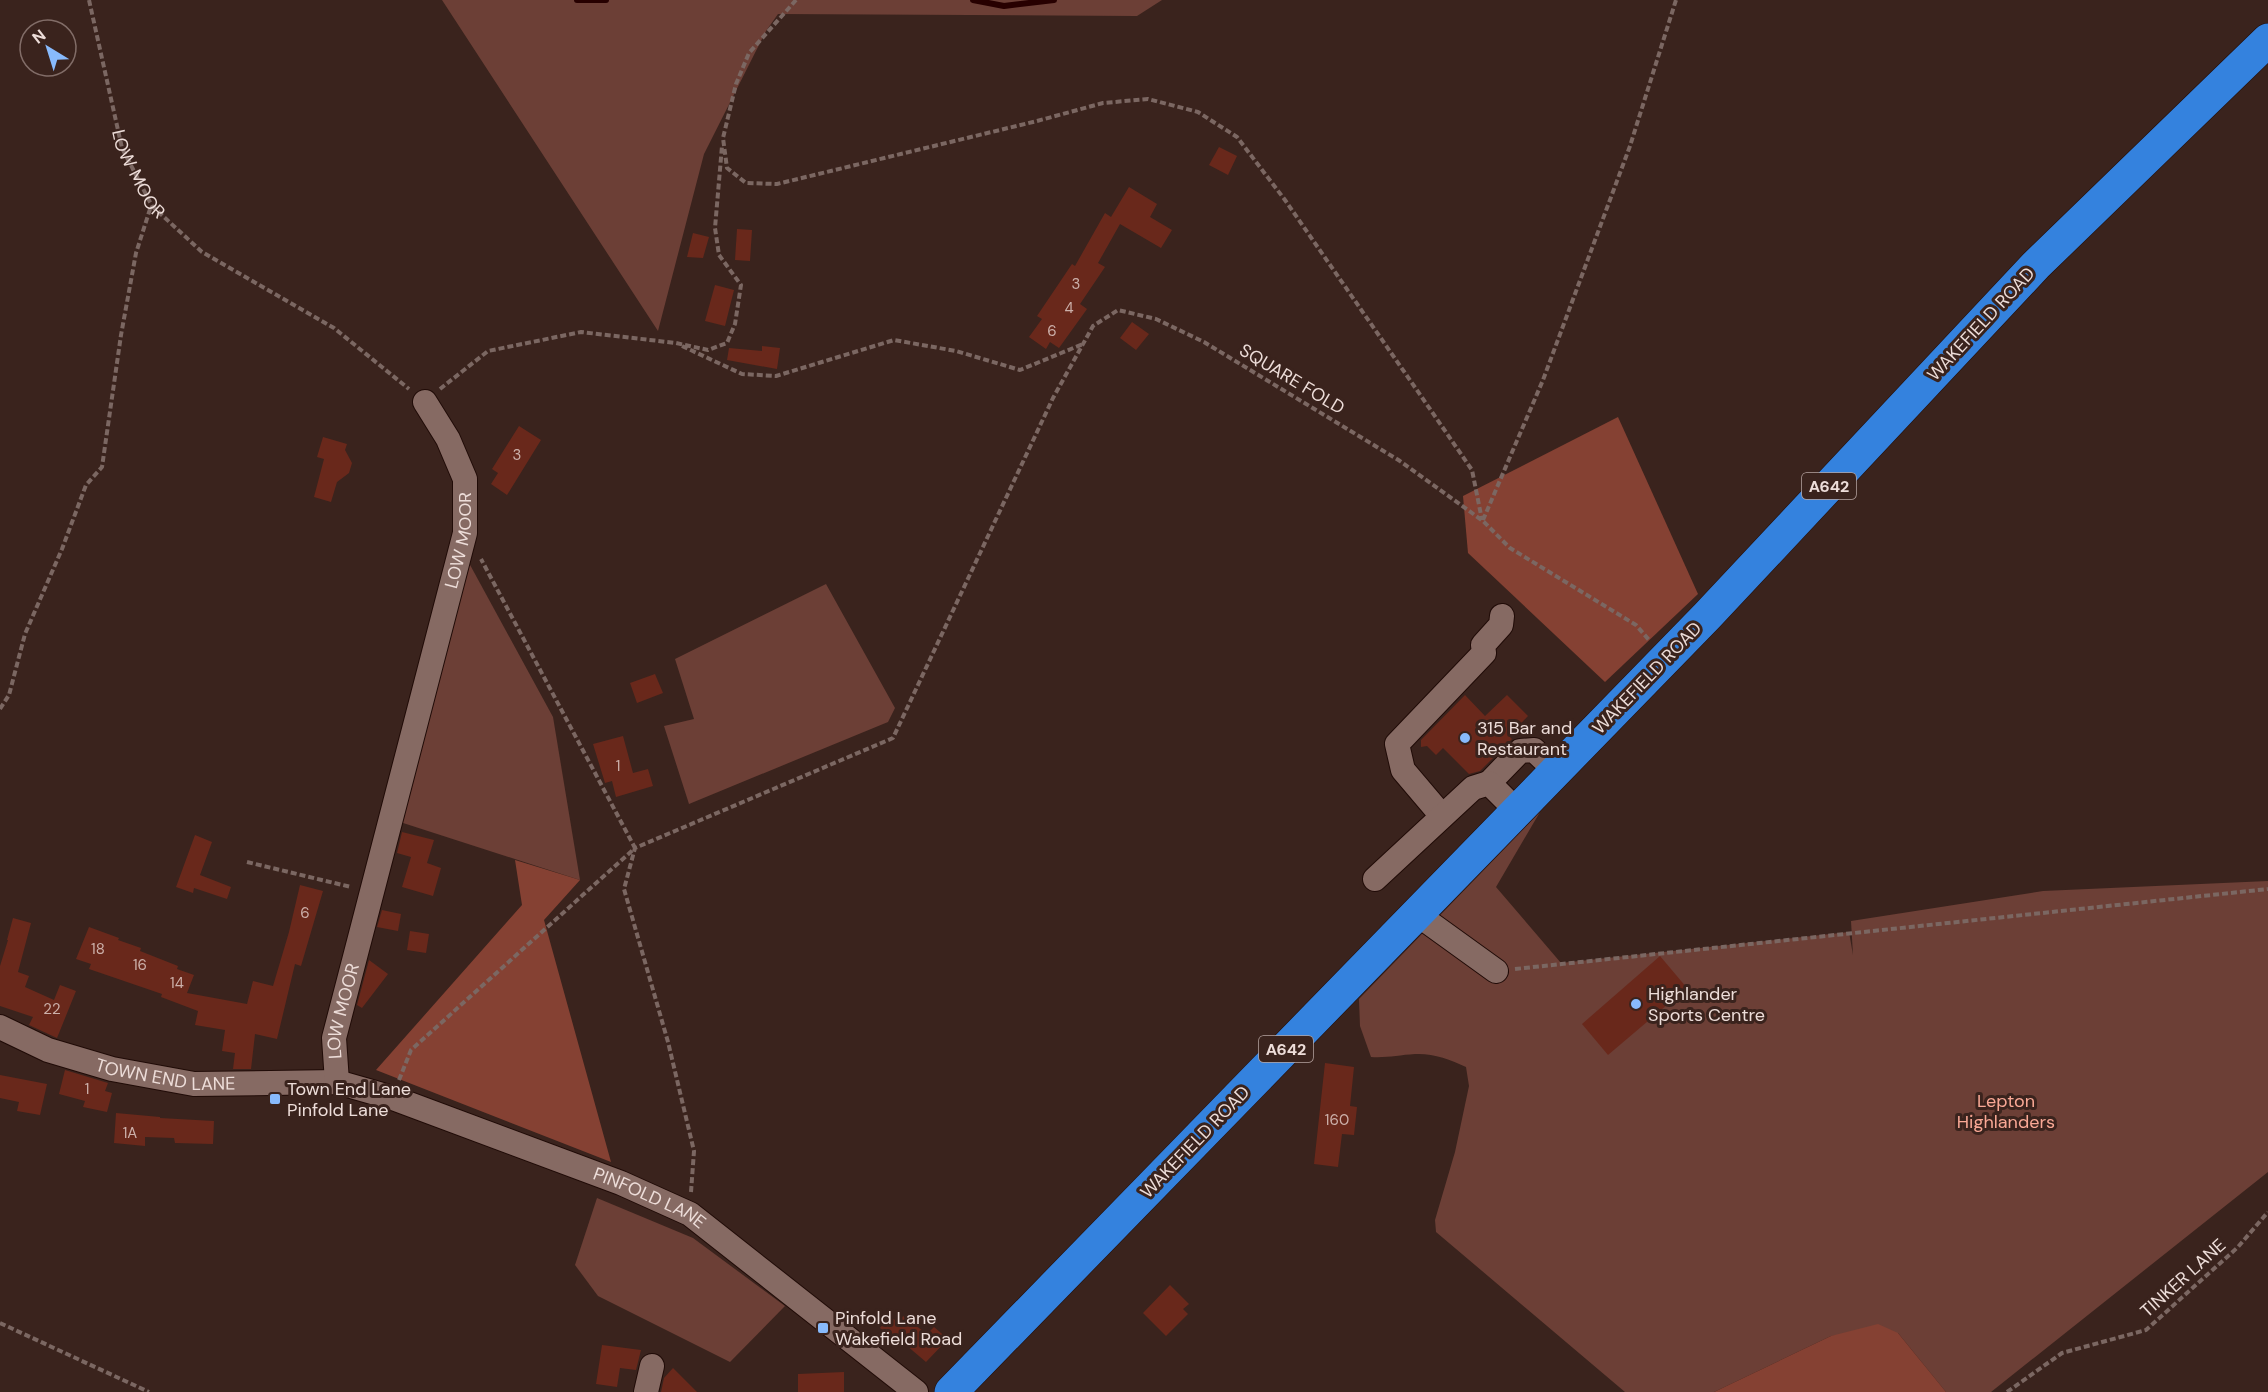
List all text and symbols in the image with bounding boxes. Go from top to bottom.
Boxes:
north arrow [18,18,78,78]
text: N [28,25,50,48]
street label: LOW MOOR [106,127,170,224]
street label: WAKEFIELD ROAD [1922,262,2040,386]
house number: 3 [1072,274,1080,294]
house number: 4 [1064,298,1074,318]
house number: 6 [1047,321,1057,341]
street label: SQUARE FOLD [1235,338,1349,420]
house number: 3 [513,445,521,465]
road number: A642 [1802,473,1856,499]
street label: LOW MOOR [439,492,477,591]
street label: WAKEFIELD ROAD [1587,617,1707,739]
place label: 315 Bar and Restaurant [1477,716,1572,761]
marker: 315 Bar and Restaurant [1458,731,1472,745]
house number: 1 [616,756,620,776]
house number: 6 [300,903,310,923]
house number: 18 [91,939,105,959]
house number: 16 [133,955,147,975]
street label: LOW MOOR [322,961,365,1060]
house number: 14 [170,973,184,993]
place label: Highlander Sports Centre [1648,982,1765,1027]
marker: Highlander Sports Centre [1629,997,1643,1011]
house number: 22 [43,999,61,1019]
road number: A642 [1259,1036,1313,1062]
street label: TOWN END LANE [93,1053,236,1096]
place label: Town End Lane Pinfold Lane [287,1077,411,1122]
house number: 1 [85,1079,89,1099]
street label: WAKEFIELD ROAD [1135,1081,1255,1203]
park label: Lepton Highlanders [1957,1089,2055,1134]
marker: Town End Lane Pinfold Lane [268,1092,282,1106]
house number: 160 [1325,1110,1349,1130]
house number: 1A [123,1123,137,1143]
street label: PINFOLD LANE [590,1162,711,1234]
street label: TINKER LANE [2135,1233,2231,1323]
place label: Pinfold Lane Wakefield Road [835,1306,962,1351]
marker: Pinfold Lane Wakefield Road [816,1321,830,1335]

